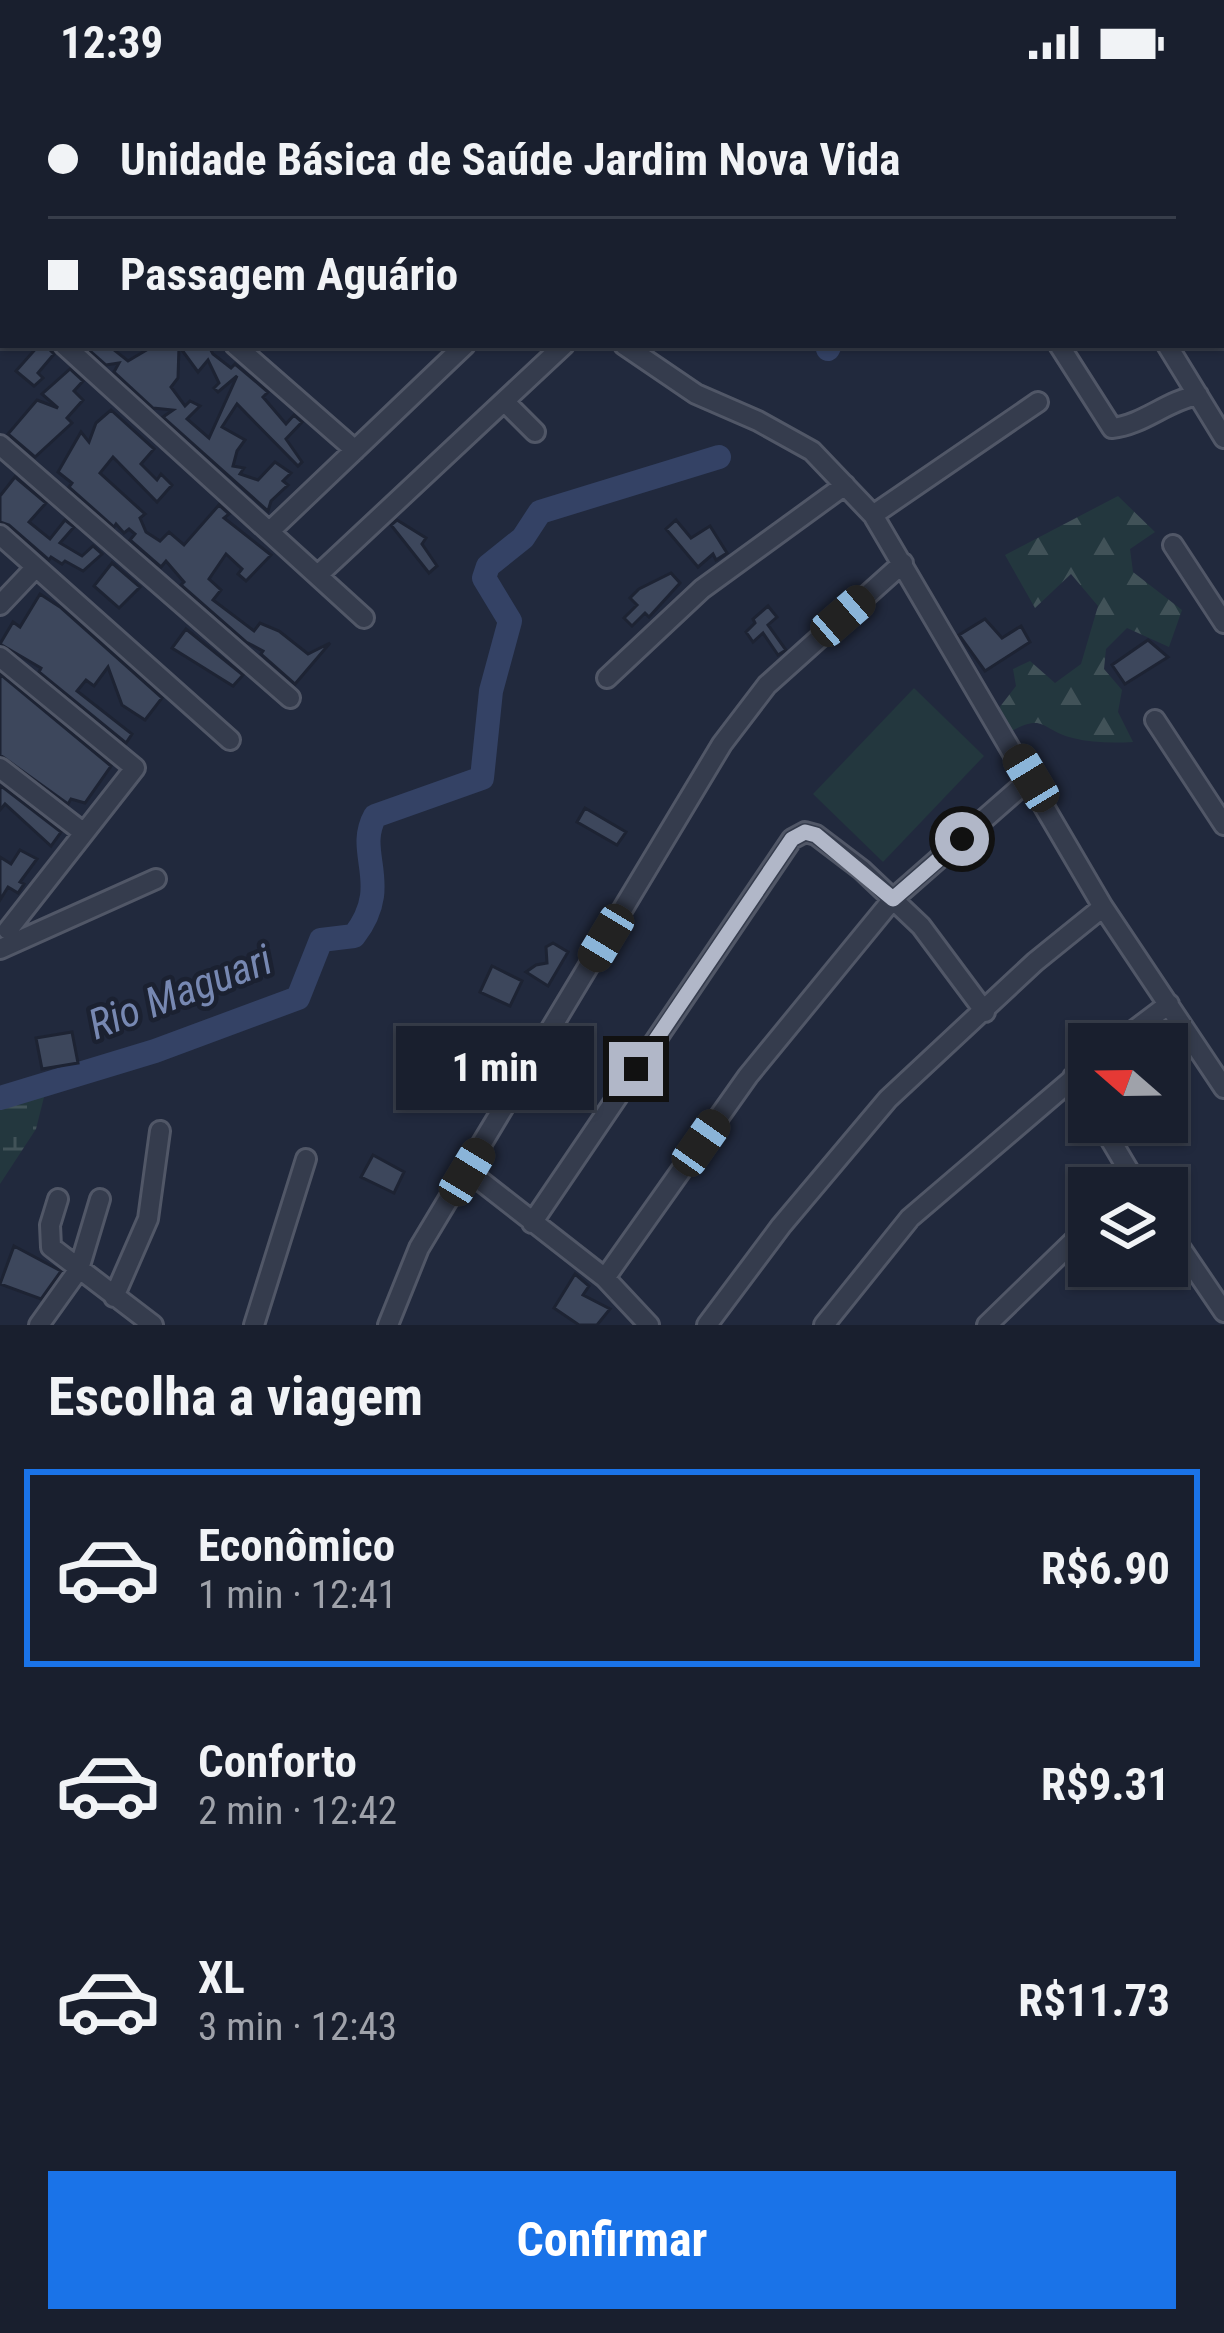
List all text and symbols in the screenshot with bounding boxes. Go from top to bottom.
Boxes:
text: 12:39 [60,16,163,69]
text: Unidade Básica de Saúde Jardim Nova Vida [120,133,900,186]
text: Passagem Aguário [120,248,458,301]
car [804,579,882,653]
car [997,738,1065,818]
route start [935,812,989,866]
car [572,898,640,978]
water label: Rio Maguari [81,934,279,1049]
north arrow [1068,1023,1188,1143]
map controls [1068,1023,1188,1287]
callout: 1 min [396,1027,594,1111]
route end [609,1042,663,1096]
text: 1 min [452,1045,538,1091]
car [666,1103,736,1183]
car [433,1132,501,1212]
button: layers [1068,1167,1188,1287]
text: Escolha a viagem [48,1365,423,1428]
icon: car [54,1514,162,1622]
text: Econômico [198,1519,395,1572]
text: R$6.90 [1041,1542,1170,1595]
text: 1 min · 12:41 [198,1572,397,1618]
icon: car [54,1730,162,1838]
text: Conforto [198,1735,357,1788]
text: R$9.31 [1041,1758,1170,1811]
text: 2 min · 12:42 [198,1788,397,1834]
icon: car [54,1946,162,2054]
text: XL [198,1951,245,2004]
text: R$11.73 [1018,1974,1170,2027]
text: 3 min · 12:43 [198,2004,397,2050]
button: Confirmar [48,2171,1176,2309]

